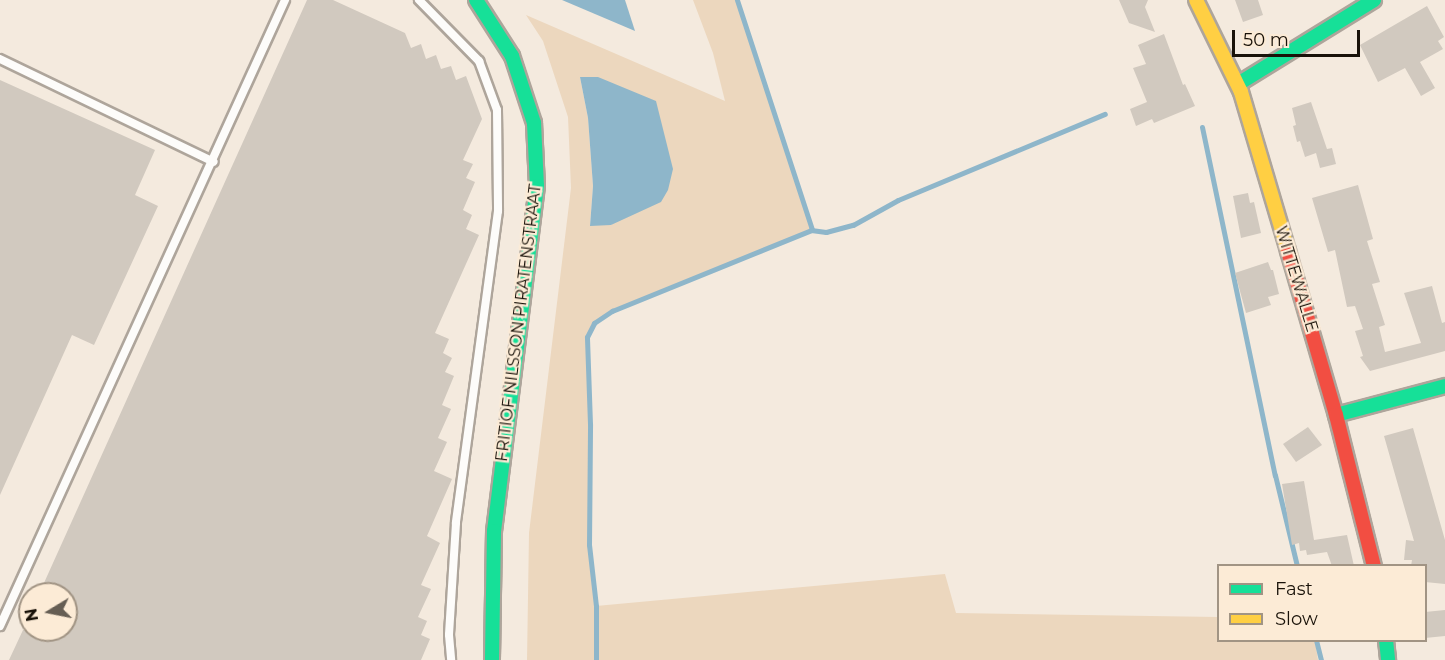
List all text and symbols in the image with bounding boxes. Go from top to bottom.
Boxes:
scale bar [1235,18,1362,56]
text: 50 m [1243,29,1289,51]
street label: FRITIOF NILSSON PIRATENSTRAAT [492,183,546,463]
street label: WITTEWALLE [1271,224,1321,334]
legend [1217,564,1427,642]
text: Fast [1275,578,1313,600]
north arrow [18,582,78,642]
text: N [21,607,42,623]
text: Slow [1275,608,1318,630]

